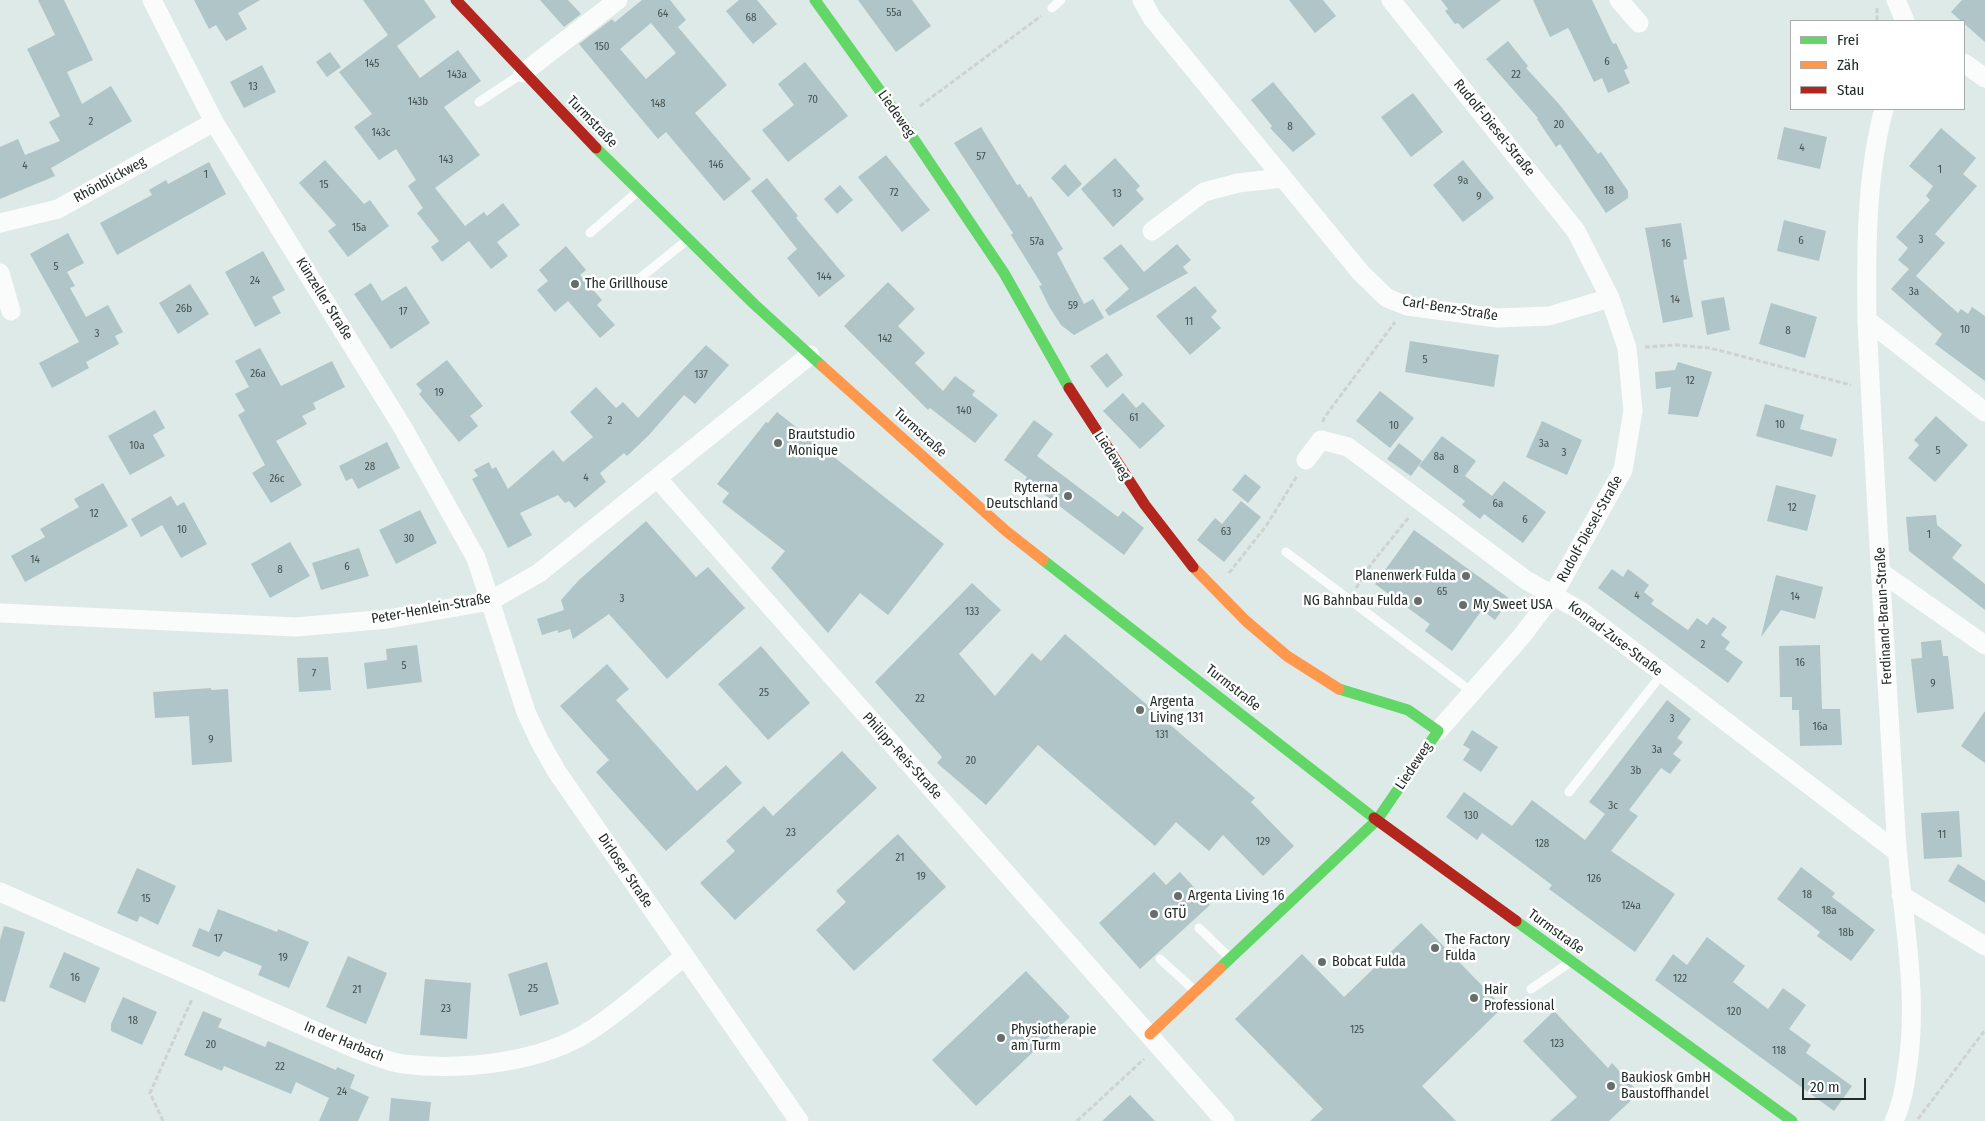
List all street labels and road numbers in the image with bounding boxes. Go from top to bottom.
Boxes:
street label: Rudolf-Diesel-Straße [1450,76,1538,180]
street label: Liedeweg [874,87,918,141]
street label: Turmstraße [563,93,621,151]
street label: Rhönblickweg [71,153,149,207]
street label: Künzeller Straße [292,255,356,343]
street label: Carl-Benz-Straße [1401,293,1499,325]
street label: Turmstraße [890,405,950,461]
street label: Liedeweg [1090,429,1134,483]
street label: Rudolf-Diesel-Straße [1554,473,1626,585]
street label: Ferdinand-Braun-Straße [1872,547,1896,685]
street label: Peter-Henlein-Straße [370,590,492,628]
street label: Konrad-Zuse-Straße [1564,598,1666,680]
street label: Turmstraße [1202,661,1264,715]
street label: Philipp-Reis-Straße [859,709,945,803]
street label: Liedeweg [1392,739,1436,793]
street label: Dirloser Straße [594,831,656,911]
street label: Turmstraße [1525,906,1587,958]
street label: In der Harbach [302,1018,386,1066]

